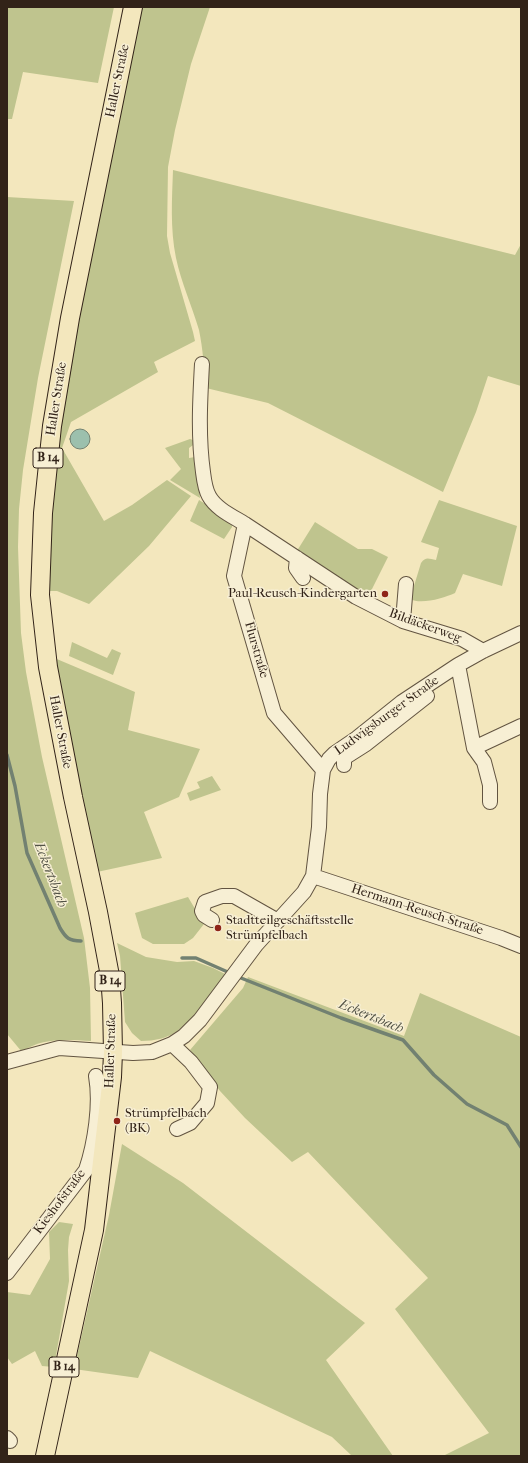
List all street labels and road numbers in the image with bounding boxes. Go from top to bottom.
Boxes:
street label: Haller Straße [103,43,133,119]
street label: Haller Straße [43,361,71,437]
road number: B 14 [33,448,63,468]
street label: Bildäckerweg [387,606,463,646]
street label: Flurstraße [241,620,271,680]
street label: Ludwigsburger Straße [332,673,442,759]
street label: Haller Straße [45,694,75,770]
street label: Hermann-Reusch-Straße [349,881,485,939]
road number: B 14 [95,971,125,991]
street label: Haller Straße [102,1013,120,1089]
street label: Kieshofstraße [31,1167,89,1237]
road number: B 14 [49,1357,79,1377]

